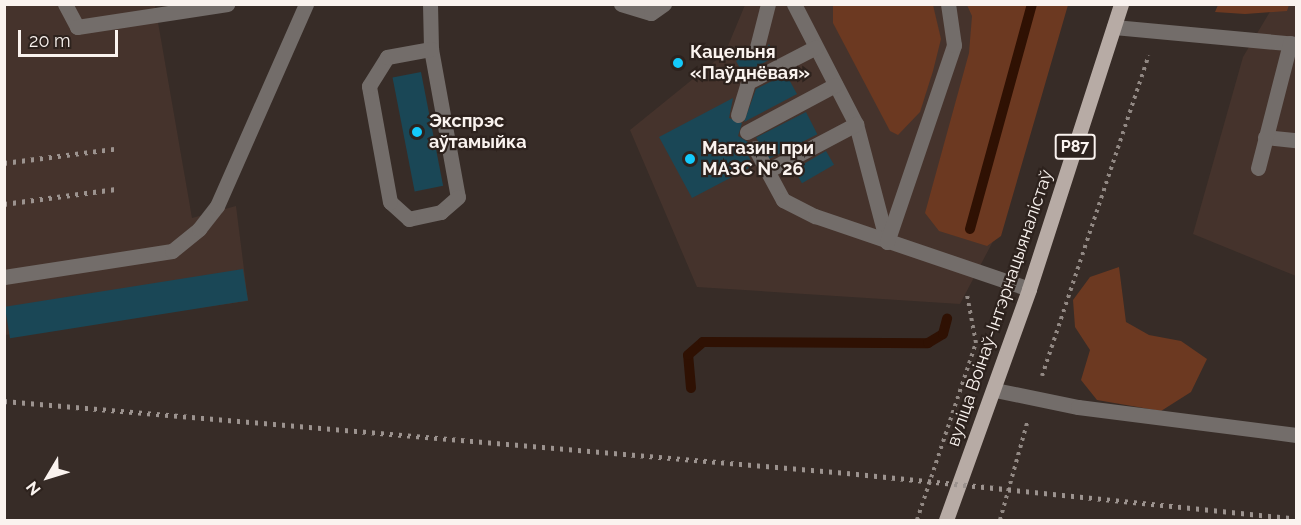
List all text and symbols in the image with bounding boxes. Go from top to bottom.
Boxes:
scale bar [21,18,122,56]
text: 20 m [29,30,71,51]
place label: Кацельня «Паўднёвая» [690,42,810,84]
marker: Кацельня «Паўднёвая» [671,56,685,70]
place label: Экспрэс аўтамыйка [429,111,526,154]
marker: Экспрэс аўтамыйка [410,125,424,139]
road number: Р87 [1054,134,1096,160]
place label: Магазин при МАЗС № 26 [702,138,814,180]
marker: Магазин при МАЗС № 26 [683,152,697,166]
street label: вуліца Воінаў-Інтэрнацыяналістаў [942,167,1058,449]
north arrow [18,447,78,507]
text: N [22,478,45,499]

